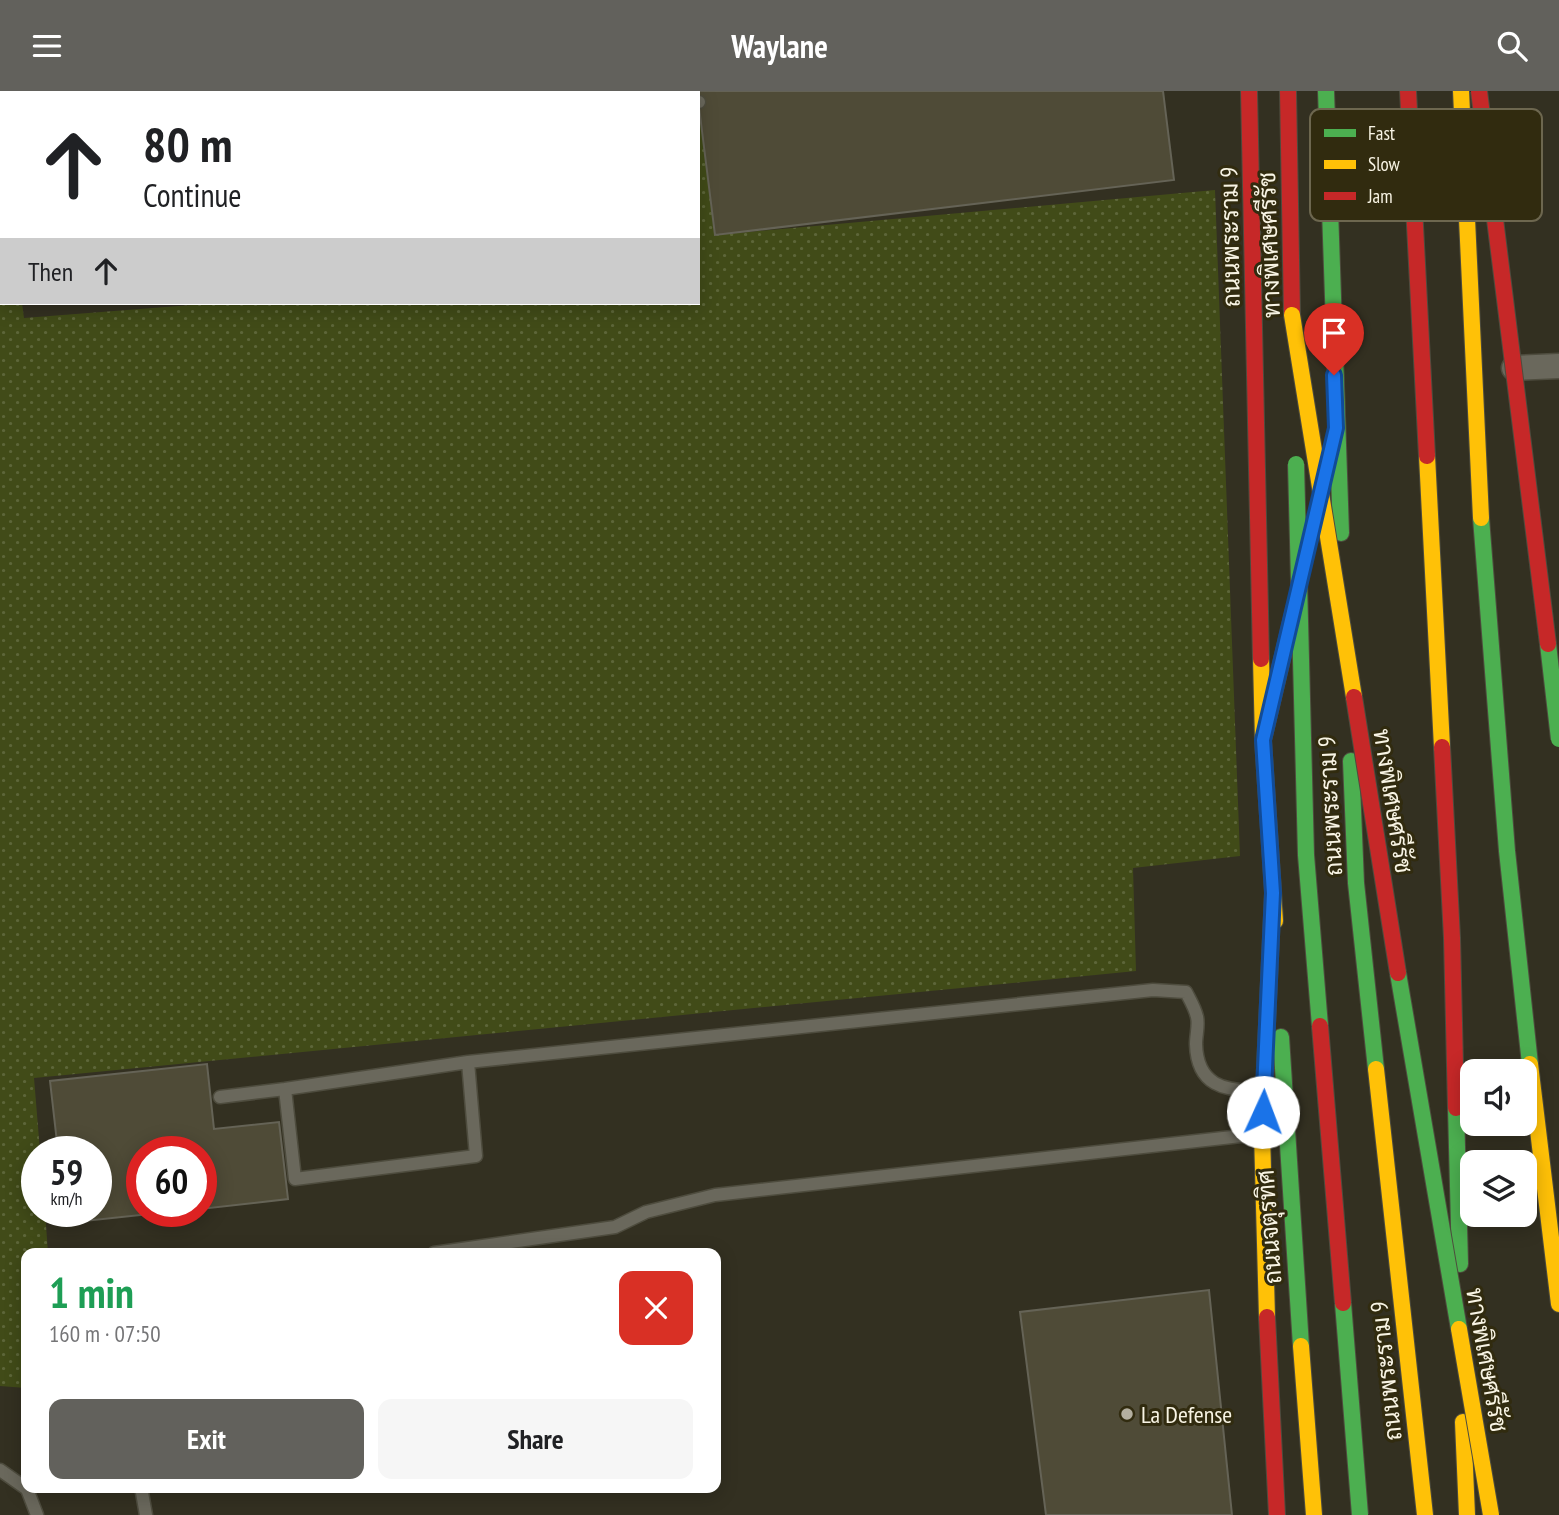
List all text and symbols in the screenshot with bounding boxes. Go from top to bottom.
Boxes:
text: Waylane [731,25,828,67]
icon: menu [28,27,66,65]
icon: search [1493,27,1531,65]
legend [1310,109,1542,221]
text: 80 m [143,112,232,176]
icon: ahead [28,119,119,210]
text: Fast [1368,121,1396,145]
text: Slow [1368,152,1401,176]
street label: ถนนพระราม 9 [1213,167,1247,307]
street label: ทางพิเศษศรีรัช [1251,172,1287,318]
text: Continue [143,174,242,216]
text: Jam [1367,184,1393,208]
icon: ahead [87,252,125,290]
text: Then [28,255,73,288]
pin [1304,303,1364,375]
icon: arrive [1315,314,1353,352]
street label: ทางพิเศษศรีรัช [1366,726,1420,876]
street label: ถนนพระราม 9 [1311,735,1349,877]
map controls [1460,1059,1537,1227]
button: sound [1460,1059,1537,1136]
position arrow [1226,1075,1300,1149]
speed limit sign: 60 [126,1136,217,1227]
text: 59 [50,1149,83,1195]
button: layers [1460,1150,1537,1227]
street label: ถนนจตุรทิศ [1250,1169,1289,1285]
text: km/h [51,1187,82,1210]
text: 1 min [49,1265,134,1320]
button: close [619,1271,693,1345]
street label: ทางพิเศษศรีรัช [1459,1285,1515,1435]
street label: ถนนพระราม 9 [1363,1300,1409,1442]
text: 160 m · 07:50 [49,1319,161,1348]
button: Exit [49,1399,364,1479]
button: Share [378,1399,693,1479]
place label: La Defense [1141,1399,1232,1430]
marker: La Defense [1119,1406,1135,1422]

